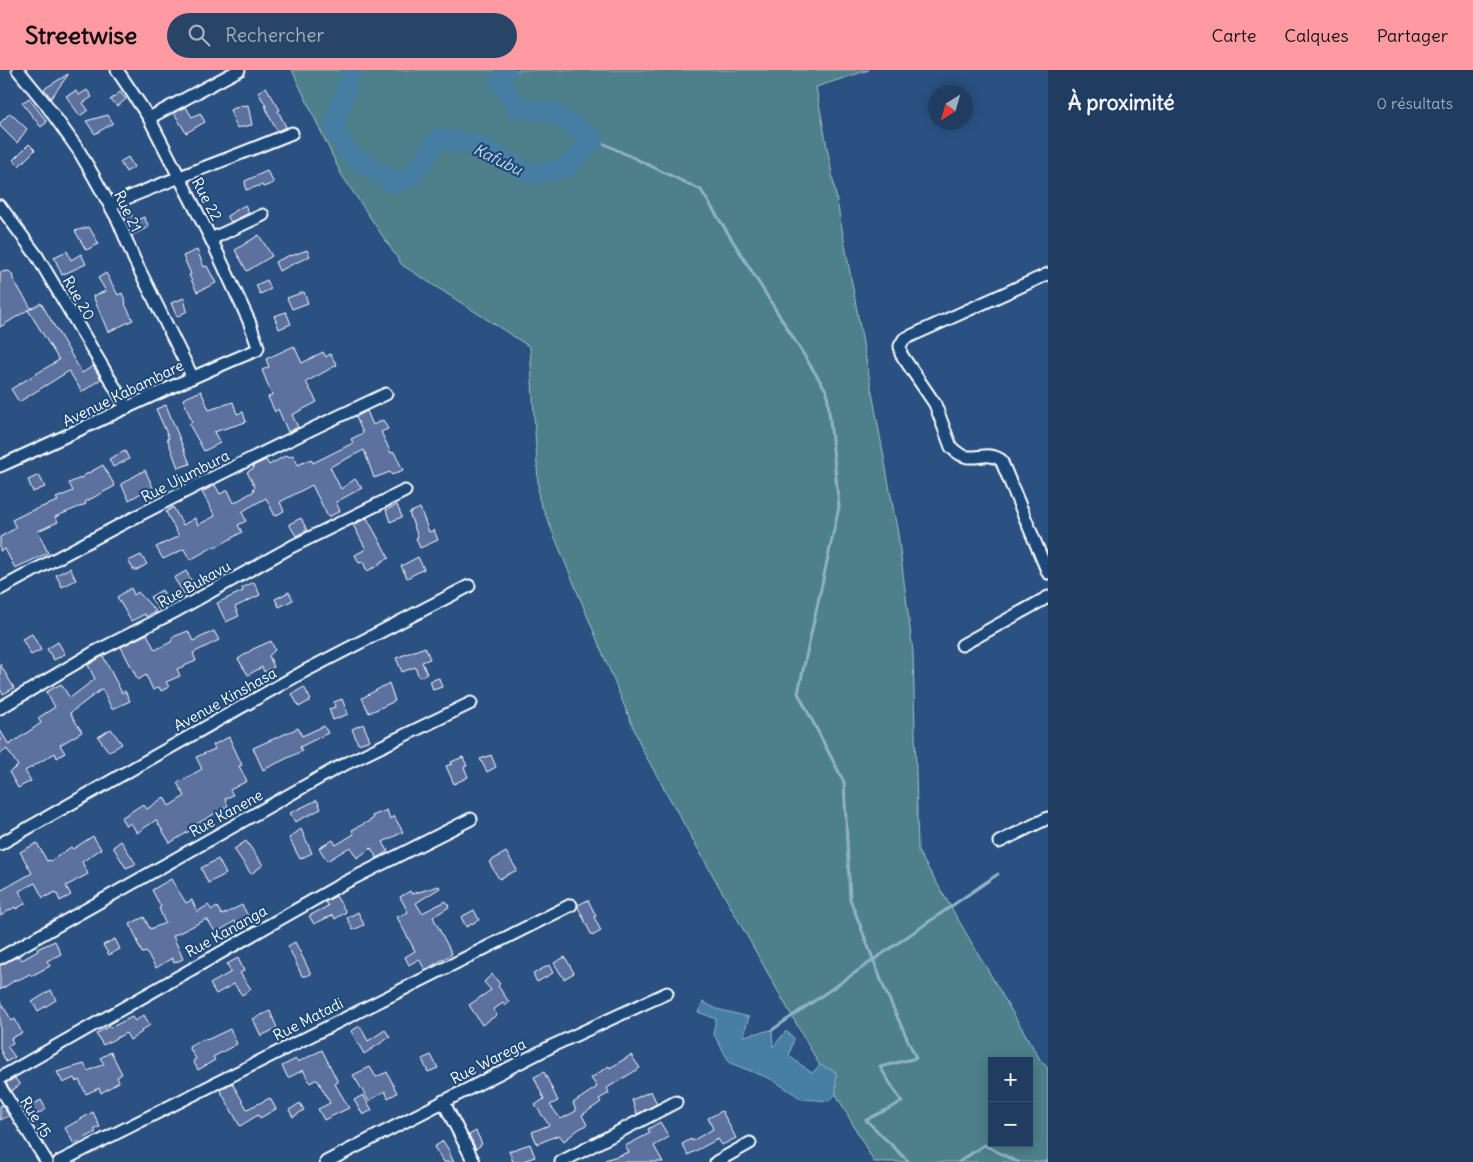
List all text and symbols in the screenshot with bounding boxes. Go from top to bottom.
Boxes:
search box [167,13,517,58]
text: Streetwise [25,20,137,50]
icon: search [185,21,213,49]
text: Rechercher [225,23,324,47]
text: Carte [1211,24,1256,47]
text: Calques [1284,24,1349,47]
text: Partager [1377,24,1448,47]
north arrow [928,85,973,130]
text: À proximité [1068,89,1175,116]
text: 0 résultats [1377,93,1453,113]
water label: Kafubu [470,139,527,180]
street label: Rue 22 [188,174,226,224]
street label: Rue 21 [110,187,146,235]
street label: Rue 20 [59,273,99,323]
street label: Avenue Kabambare [59,355,187,431]
street label: Rue Ujumbura [138,445,233,506]
street label: Rue Bukavu [154,556,234,612]
street label: Avenue Kinshasa [170,663,280,735]
street label: Rue Kanene [186,785,266,841]
street label: Rue Kananga [182,901,271,961]
street label: Rue Matadi [270,993,346,1045]
street label: Rue Warega [447,1034,529,1088]
map controls [988,1057,1033,1147]
button: + [988,1057,1033,1102]
street label: Rue 15 [16,1093,56,1141]
button: − [988,1102,1033,1147]

